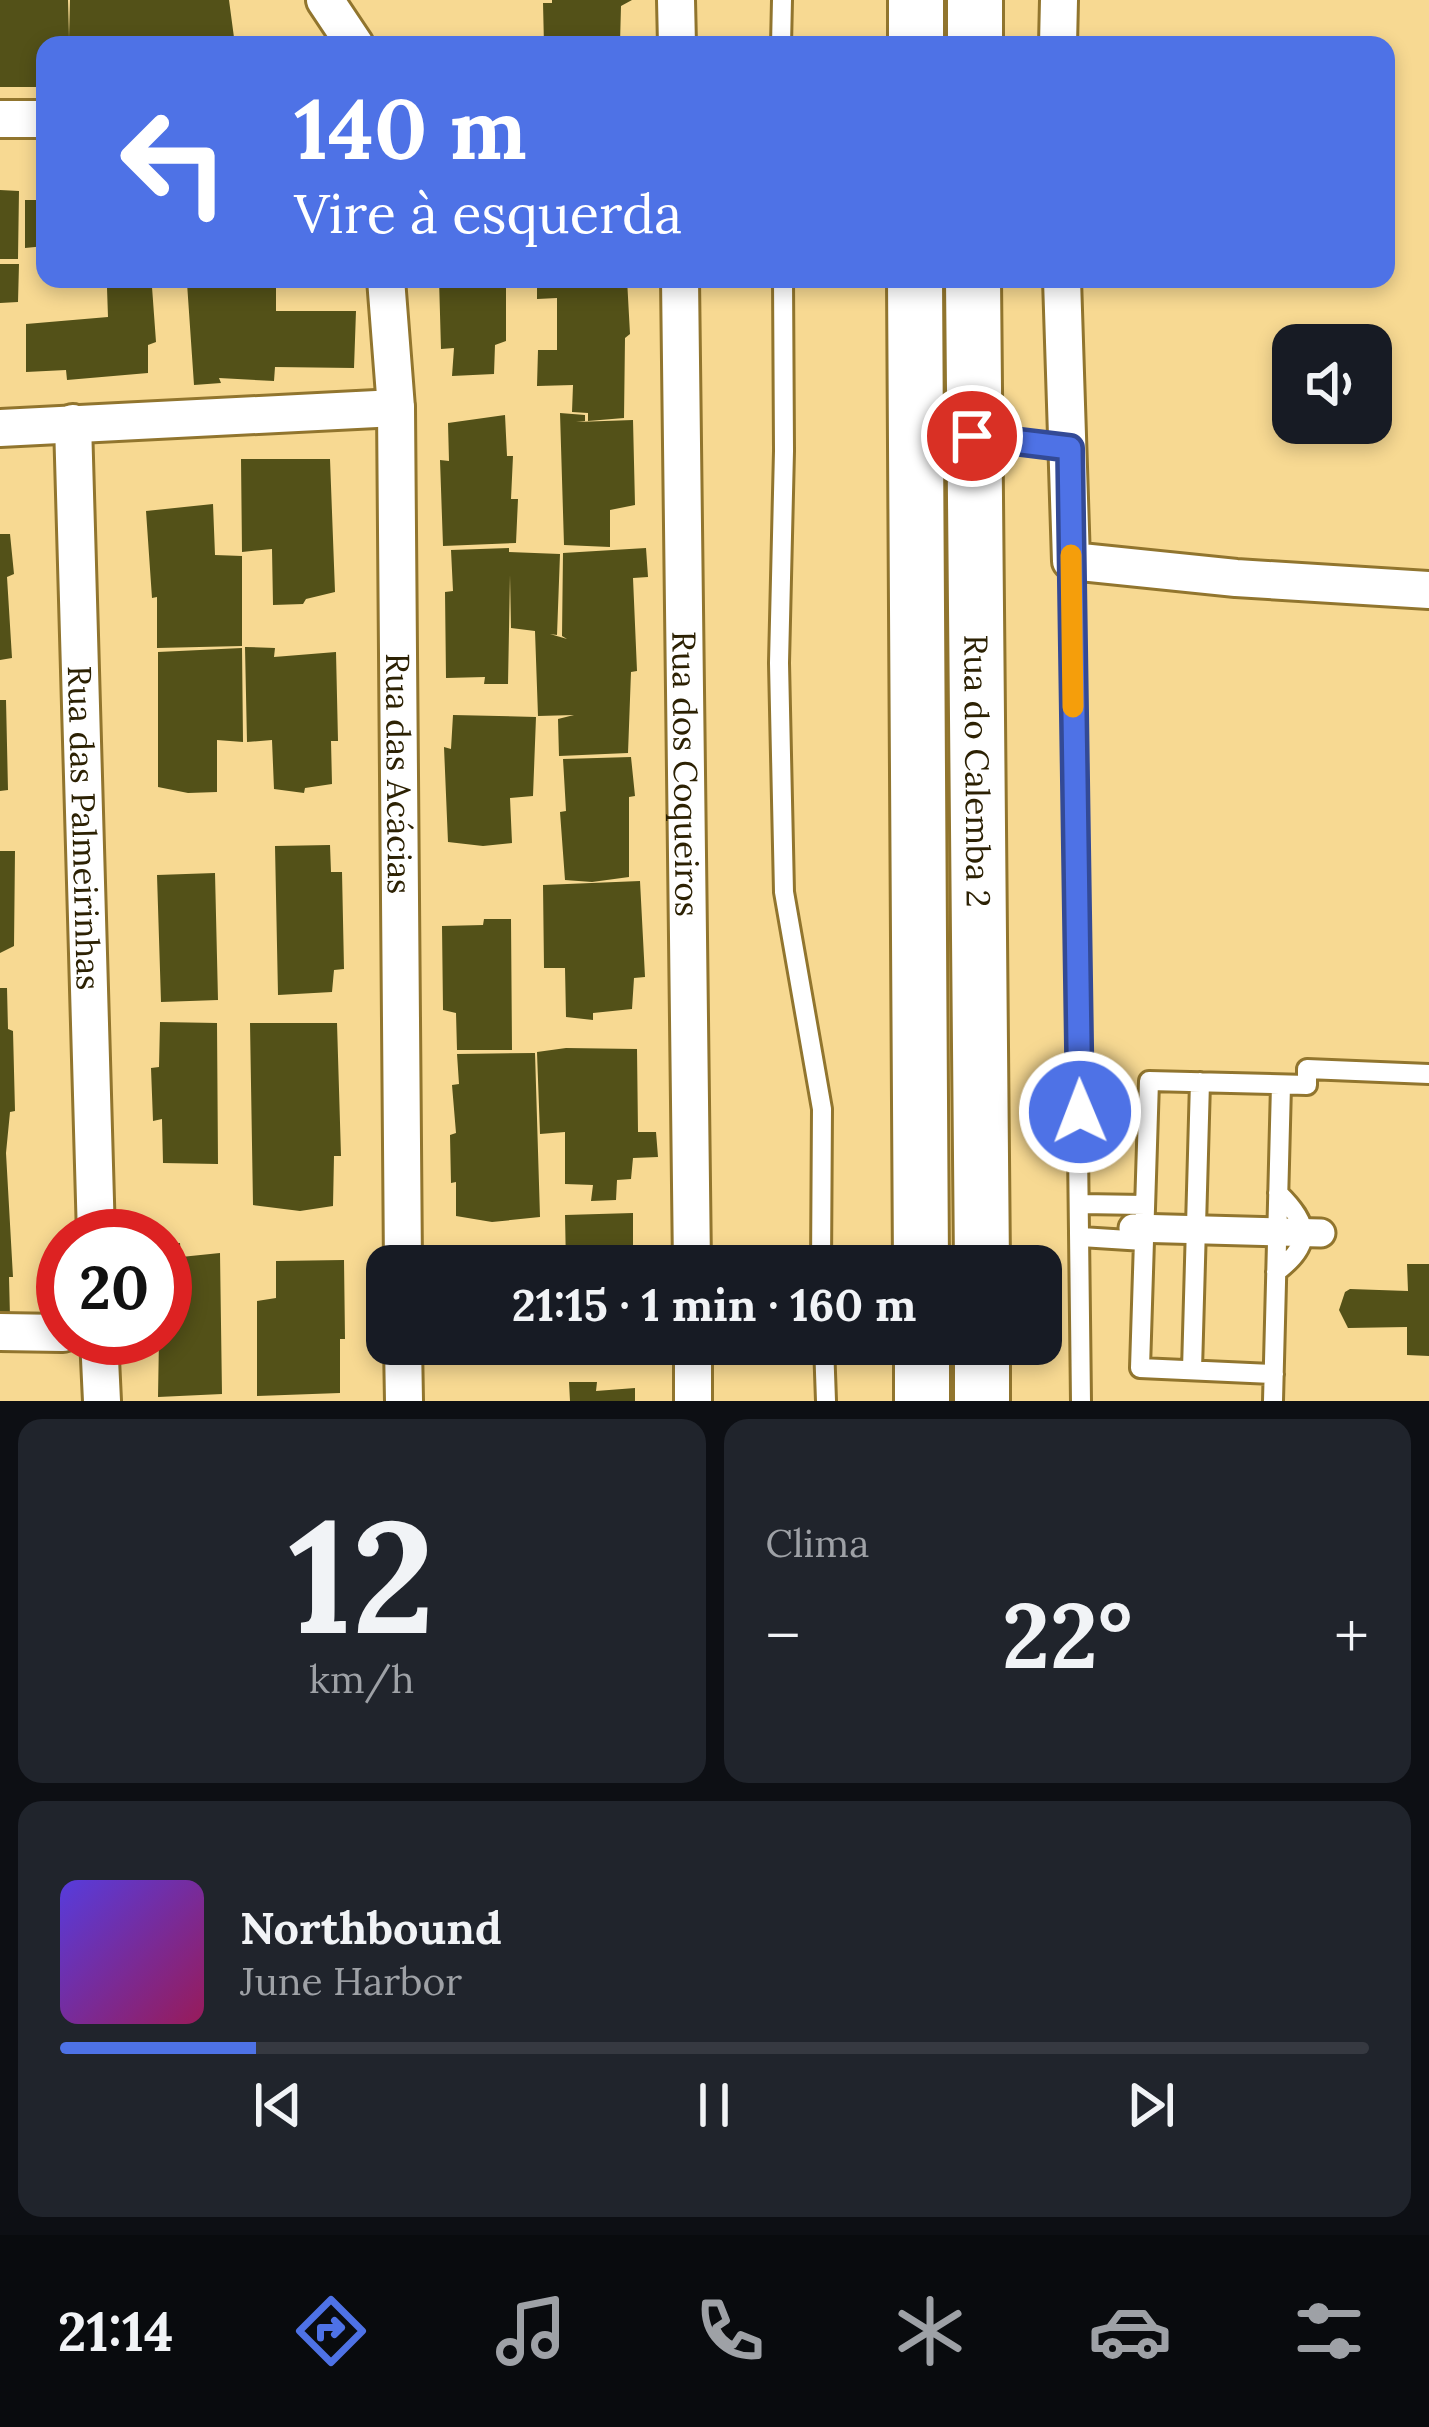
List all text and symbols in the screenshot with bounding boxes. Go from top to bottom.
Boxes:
text: 140 m [294,74,527,182]
icon: left [96,84,252,240]
text: Vire à esquerda [294,179,682,248]
map controls [1272,324,1392,444]
button: sound [1272,324,1392,444]
pin [921,385,1023,487]
icon: arrive [939,403,1005,469]
street label: Rua dos Coqueiros [663,631,709,917]
street label: Rua do Calemba 2 [955,634,1000,908]
street label: Rua das Acácias [377,653,421,894]
street label: Rua das Palmeirinhas [59,665,110,991]
position arrow [1017,1049,1143,1175]
speed limit sign: 20 [36,1209,192,1365]
text: 21:15 · 1 min · 160 m [512,1276,916,1333]
text: 12 [289,1476,435,1676]
text: Clima [766,1518,869,1568]
text: 22° [1002,1577,1132,1693]
text: − [766,1593,800,1677]
text: + [1334,1593,1369,1677]
text: km/h [309,1654,414,1704]
text: Northbound [240,1899,502,1956]
text: June Harbor [240,1956,462,2006]
icon: previous [245,2072,311,2138]
icon: pause [681,2072,747,2138]
icon: next [1118,2072,1184,2138]
icon: directions [289,2289,373,2373]
icon: music [489,2289,573,2373]
icon: phone [688,2289,772,2373]
icon: climate [888,2289,972,2373]
icon: car [1088,2289,1172,2373]
icon: filters [1287,2289,1371,2373]
text: 21:14 [58,2297,173,2366]

